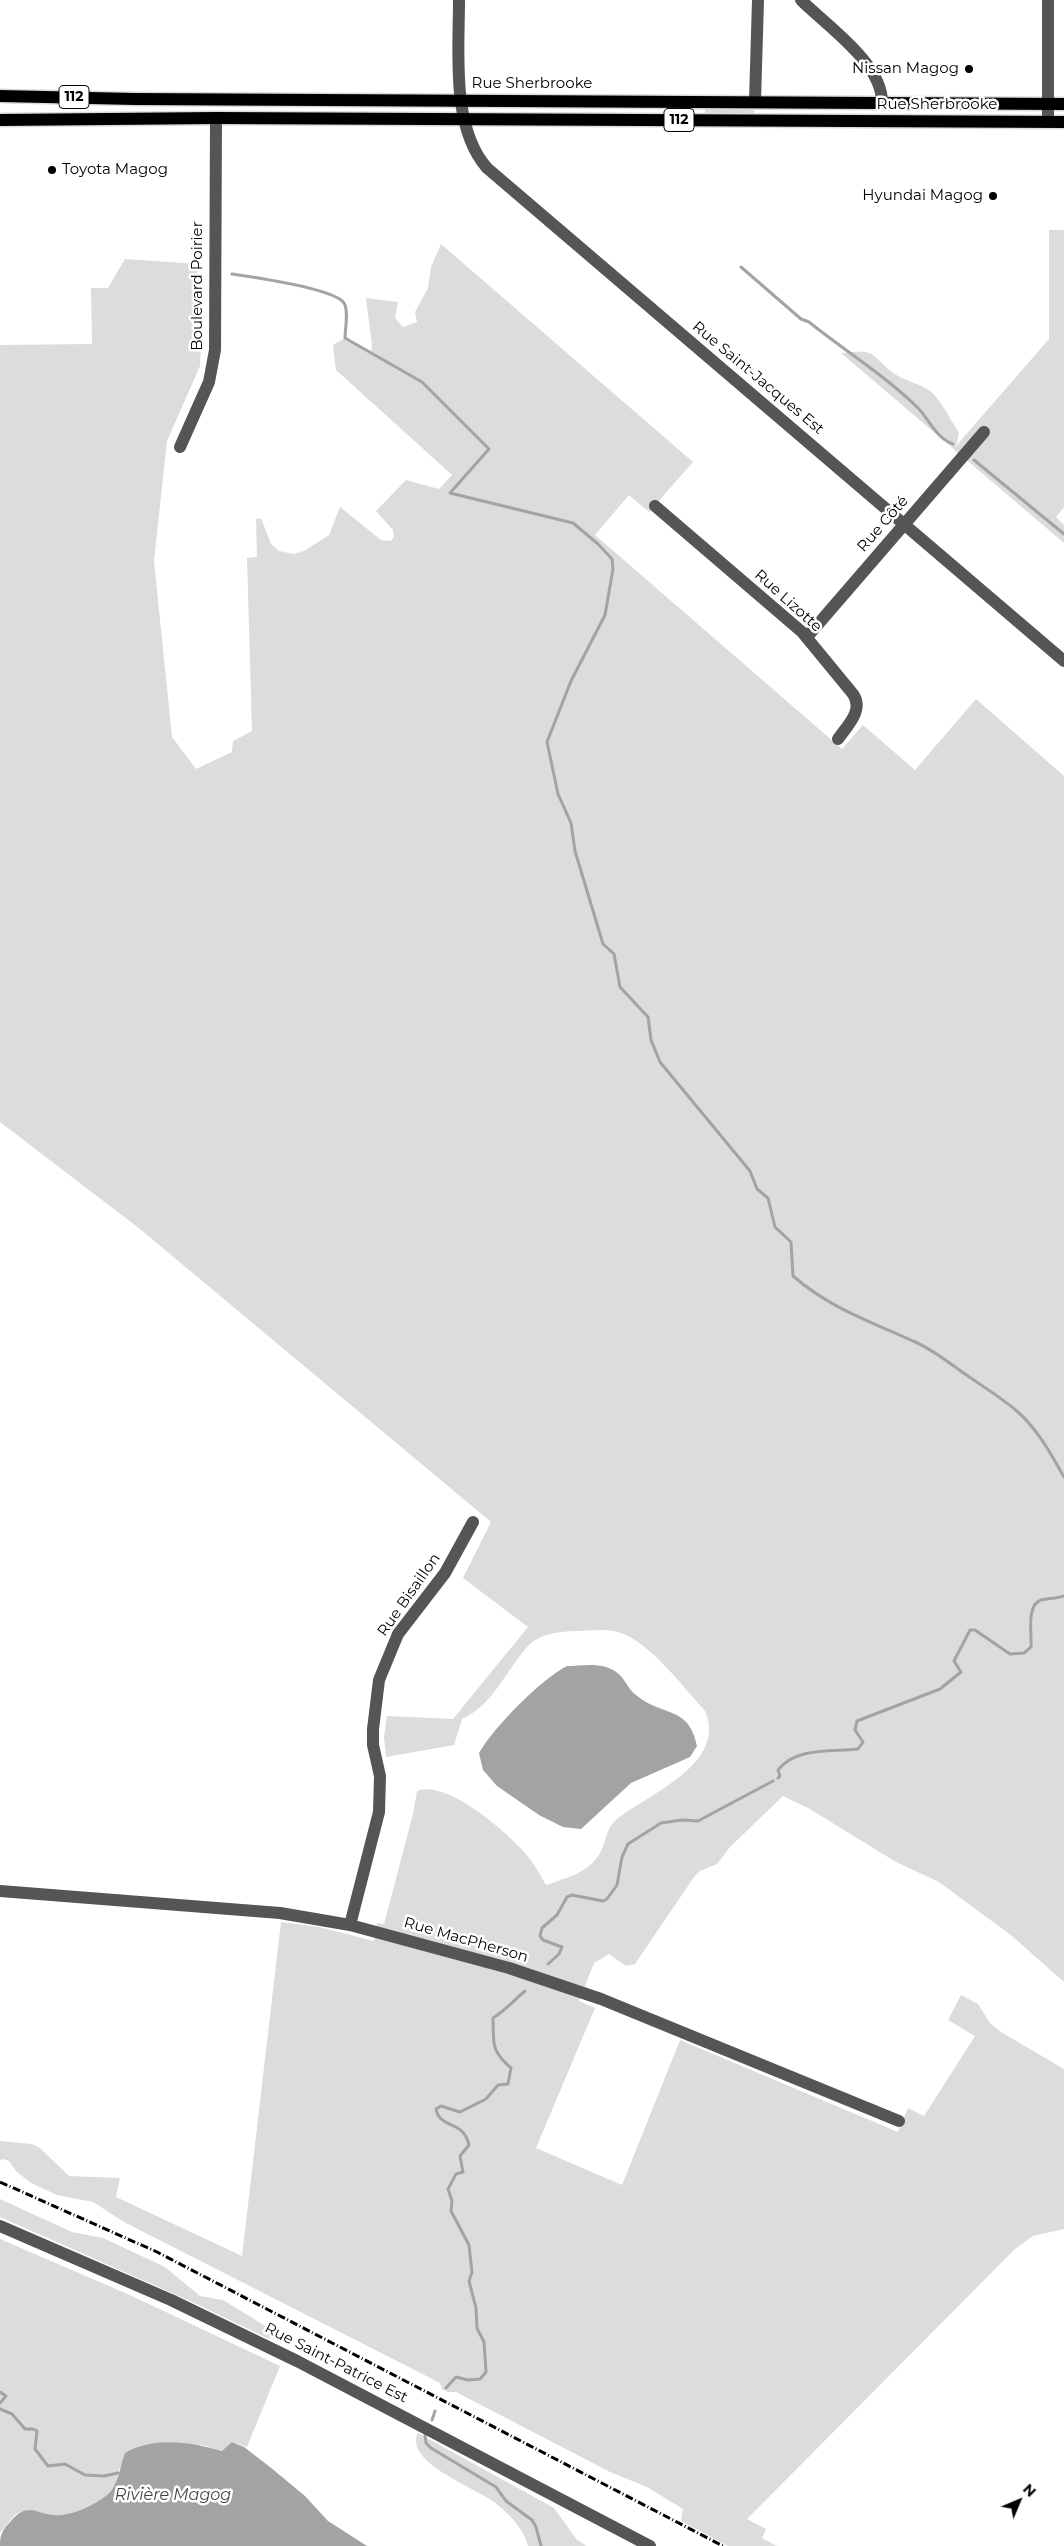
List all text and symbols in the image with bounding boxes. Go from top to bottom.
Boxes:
place label: Nissan Magog [852,60,959,78]
marker: Nissan Magog [963,63,975,75]
street label: Rue Sherbrooke [472,75,592,93]
road number: 112 [59,85,89,108]
street label: Rue Sherbrooke [877,96,997,114]
road number: 112 [664,108,694,132]
place label: Toyota Magog [62,161,168,179]
marker: Toyota Magog [46,164,58,176]
place label: Hyundai Magog [862,187,983,205]
marker: Hyundai Magog [987,190,999,202]
street label: Boulevard Poirier [189,221,207,351]
street label: Rue Saint-Jacques Est [689,318,827,438]
street label: Rue Côté [854,492,912,556]
street label: Rue Lizotte [751,566,825,636]
street label: Rue Bisaillon [374,1550,444,1640]
street label: Rue MacPherson [402,1914,530,1966]
street label: Rue Saint-Patrice Est [262,2319,410,2407]
north arrow [994,2476,1044,2526]
text: N [1019,2480,1040,2501]
water label: Rivière Magog [115,2485,231,2505]

